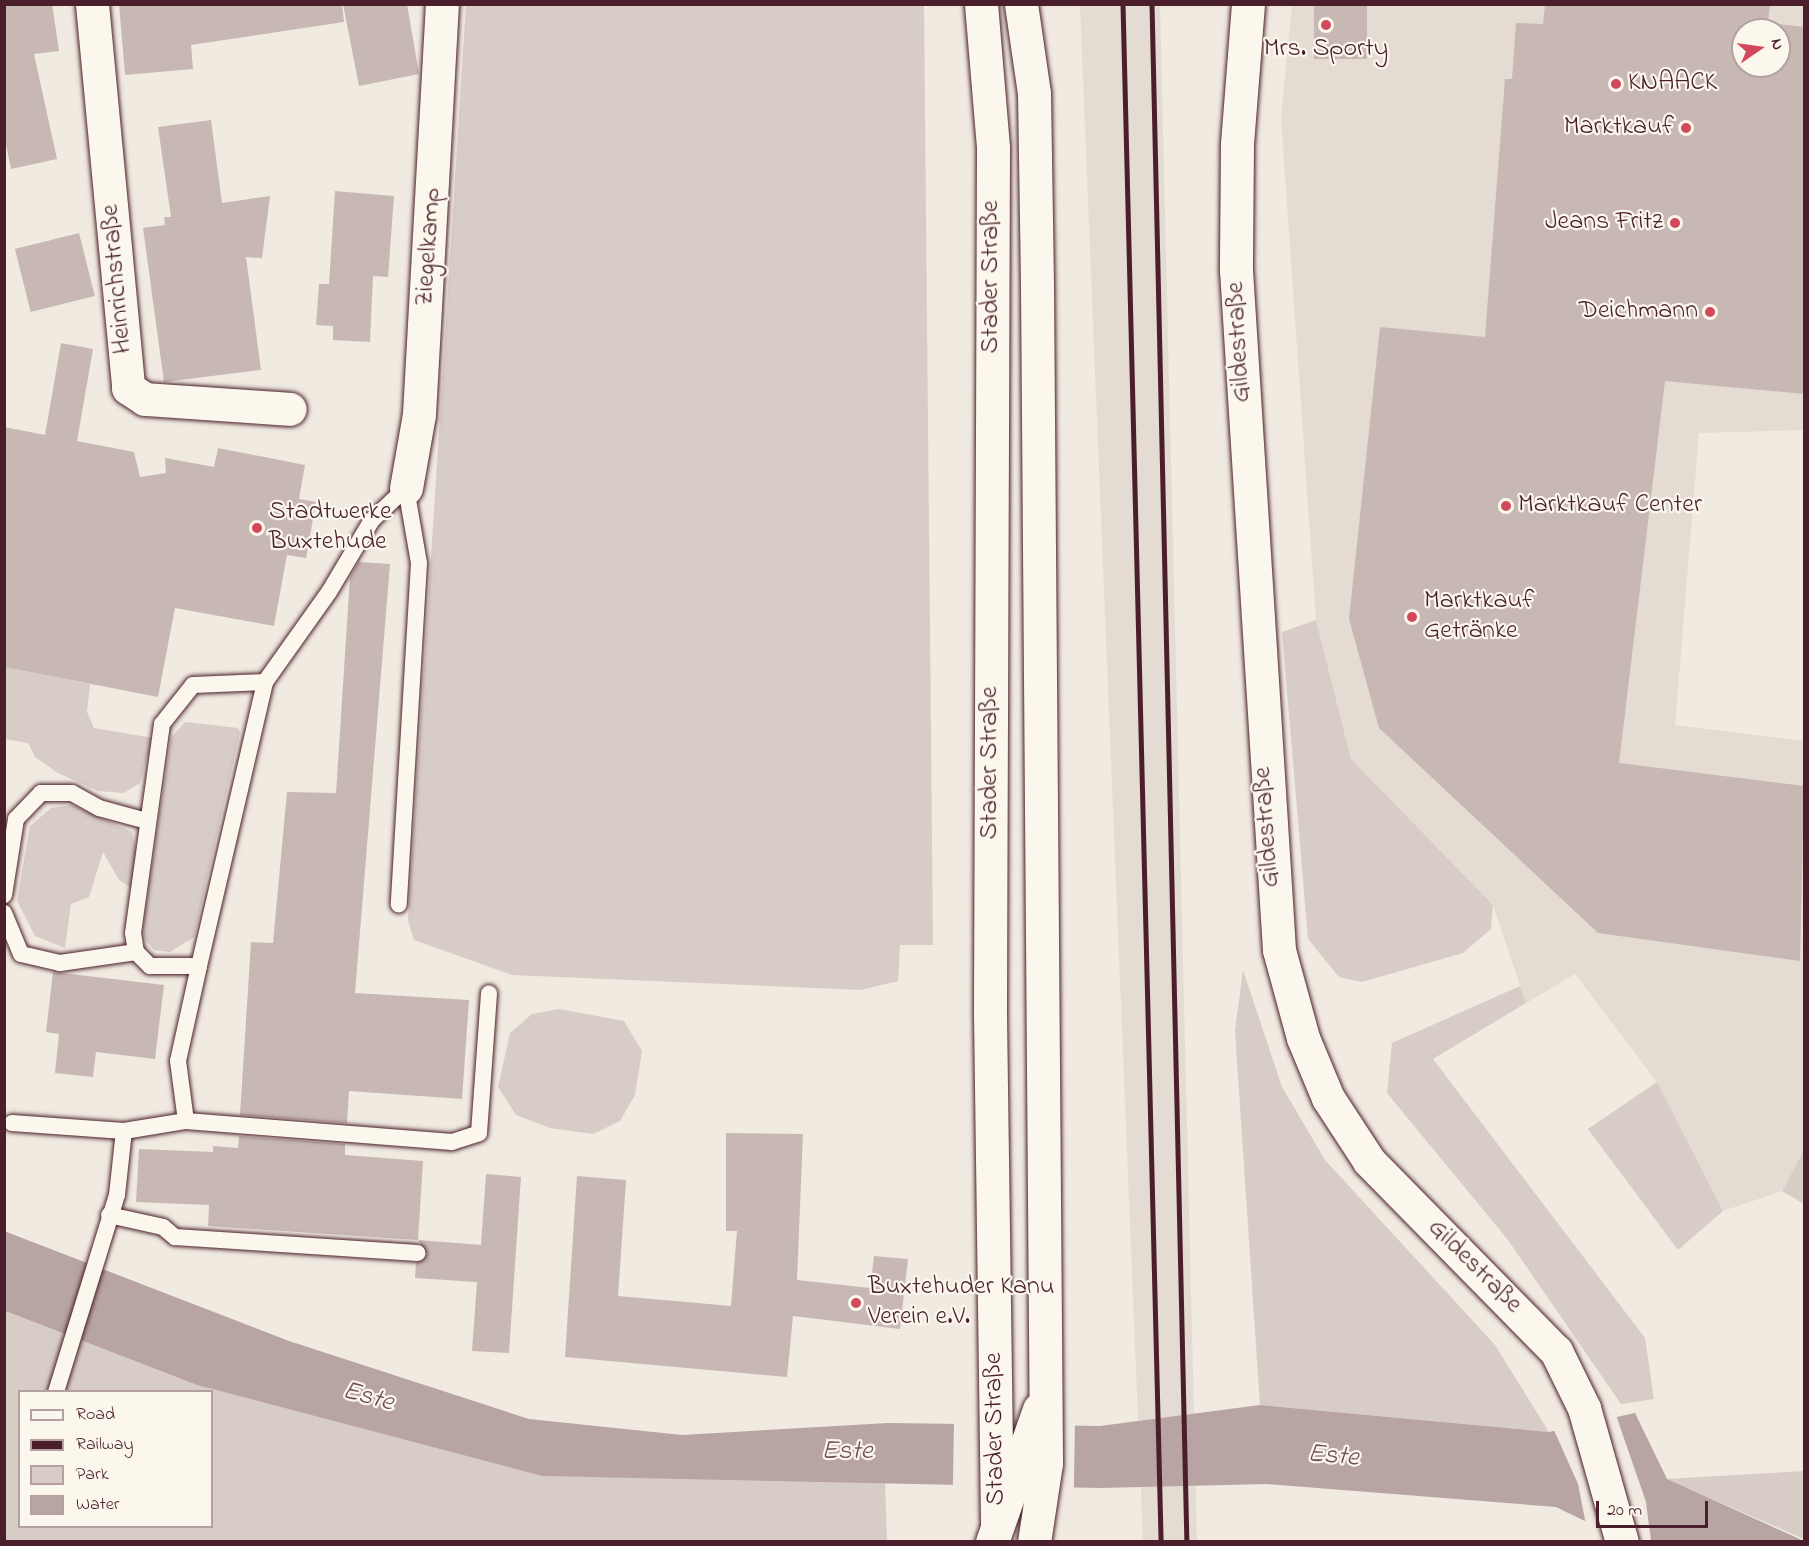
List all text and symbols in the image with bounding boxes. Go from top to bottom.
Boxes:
marker: Mrs. Sporty [1319,18,1333,32]
north arrow [1731,18,1791,78]
place label: Mrs. Sporty [1264,34,1388,66]
text: N [1764,36,1789,52]
place label: KNAACK [1628,68,1717,100]
marker: KNAACK [1609,77,1623,91]
place label: Marktkauf [1564,112,1674,144]
marker: Marktkauf [1679,121,1693,135]
street label: Ziegelkamp [410,187,450,307]
street label: Stader Straße [976,200,1008,354]
street label: Heinrichstraße [96,203,140,355]
place label: Jeans Fritz [1545,207,1663,239]
marker: Jeans Fritz [1668,216,1682,230]
street label: Gildestraße [1221,281,1259,403]
place label: Deichmann [1579,296,1698,328]
marker: Deichmann [1703,305,1717,319]
place label: Marktkauf Center [1518,490,1702,522]
place label: Stadtwerke Buxtehude [269,497,392,558]
marker: Marktkauf Center [1499,499,1513,513]
marker: Stadtwerke Buxtehude [250,521,264,535]
place label: Marktkauf Getränke [1424,586,1534,648]
marker: Marktkauf Getränke [1405,610,1419,624]
street label: Stader Straße [975,686,1007,840]
street label: Gildestraße [1248,766,1288,888]
street label: Gildestraße [1420,1213,1528,1321]
place label: Buxtehuder Kanu Verein e.V. [868,1272,1055,1334]
marker: Buxtehuder Kanu Verein e.V. [849,1296,863,1310]
street label: Stader Straße [979,1352,1013,1506]
water label: Este [339,1375,397,1419]
legend [18,1390,213,1528]
text: Road [76,1402,115,1428]
text: Railway [76,1432,133,1458]
water label: Este [821,1436,873,1468]
water label: Este [1306,1438,1360,1474]
text: Park [76,1462,109,1488]
scale bar [1599,1489,1712,1527]
text: Water [76,1492,119,1518]
text: 20 m [1607,1498,1642,1524]

